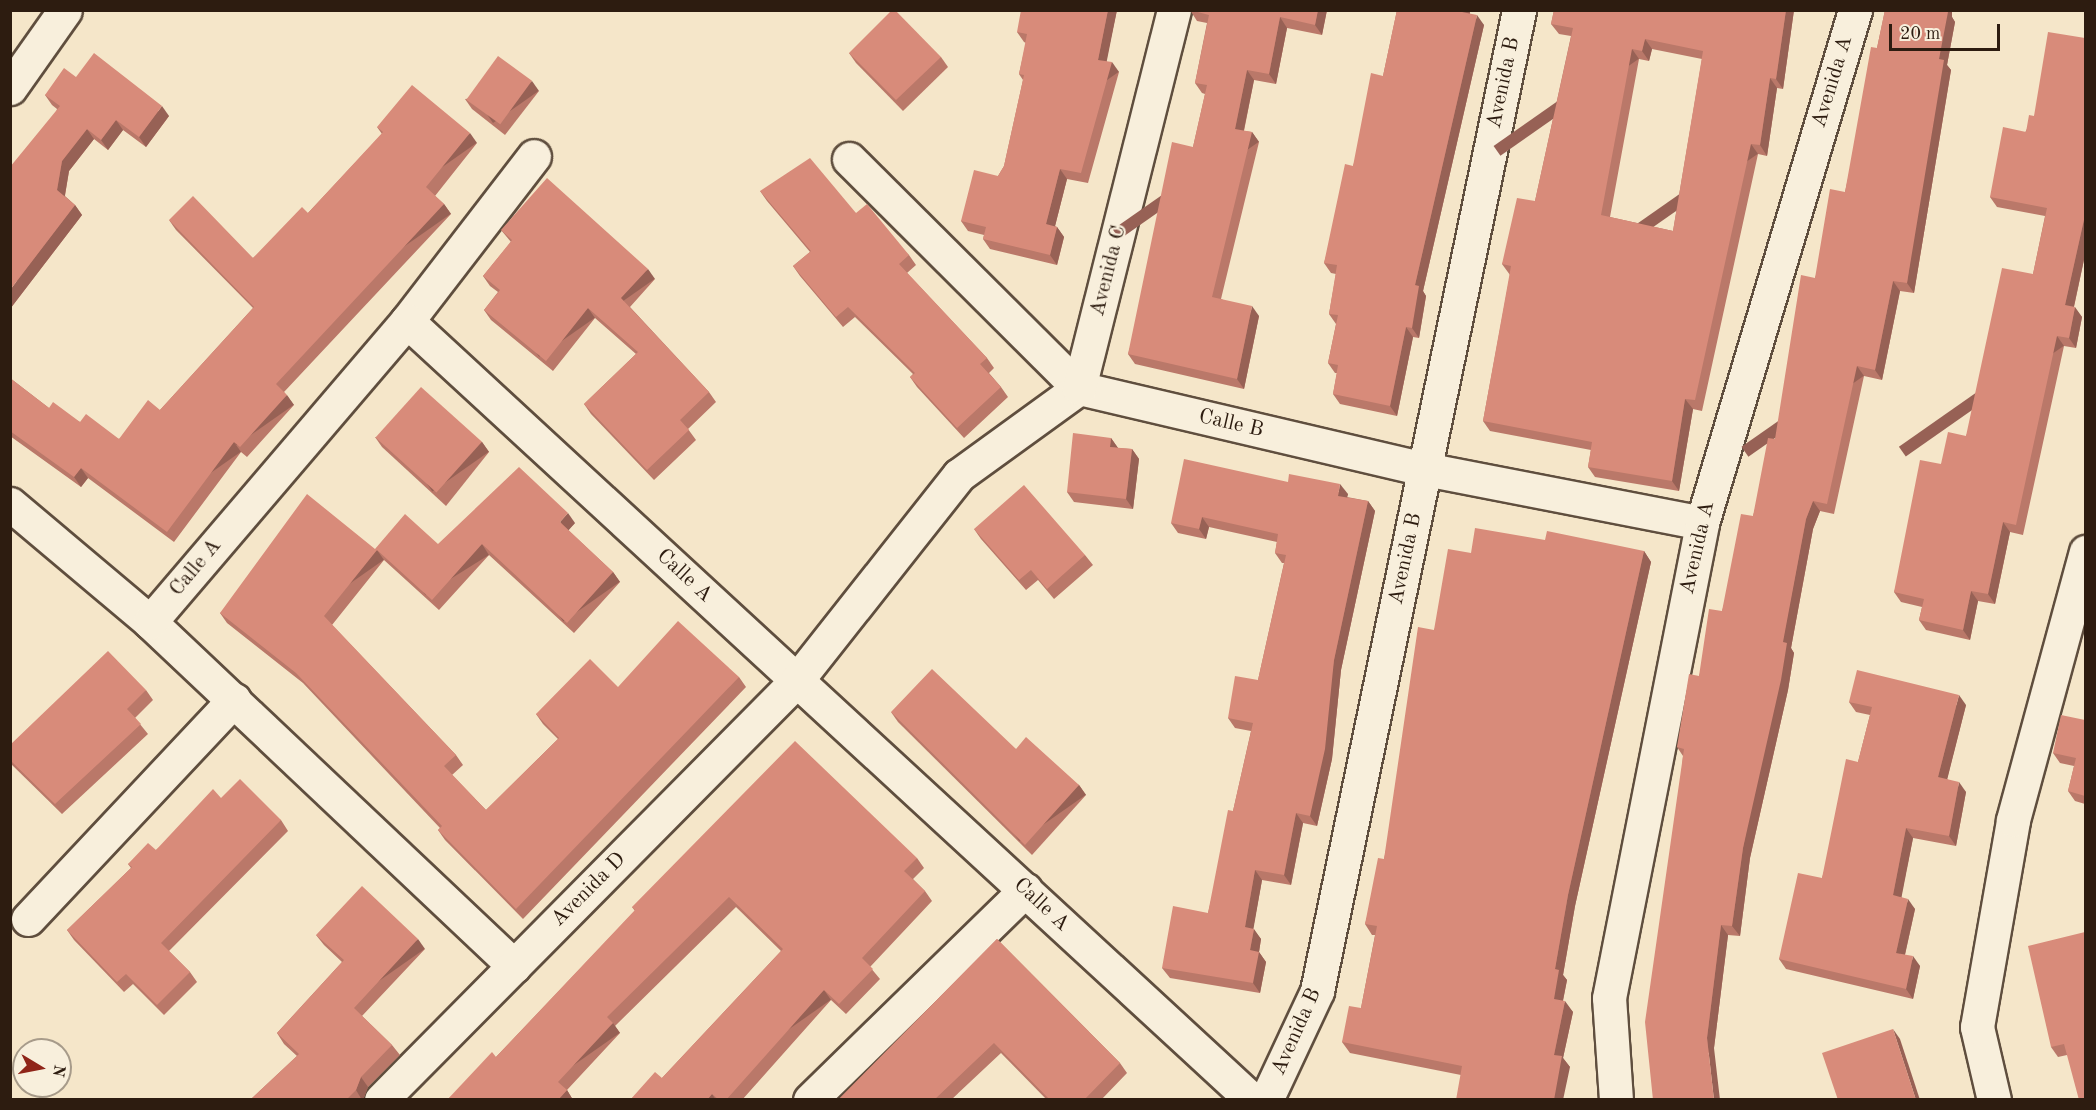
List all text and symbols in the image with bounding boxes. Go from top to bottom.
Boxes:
scale bar [1892,12,2003,50]
text: 20 m [1900,25,1940,43]
street label: Avenida A [1807,33,1859,131]
street label: Avenida B [1482,35,1526,131]
street label: Avenida C [1086,223,1132,319]
street label: Calle B [1196,404,1266,444]
street label: Avenida A [1675,499,1721,597]
street label: Avenida B [1384,511,1428,607]
street label: Calle A [165,534,227,602]
street label: Calle A [651,544,717,608]
street label: Avenida D [546,847,632,933]
street label: Calle A [1008,873,1074,937]
street label: Avenida B [1267,984,1327,1080]
north arrow [12,1038,72,1098]
text: N [49,1063,67,1078]

